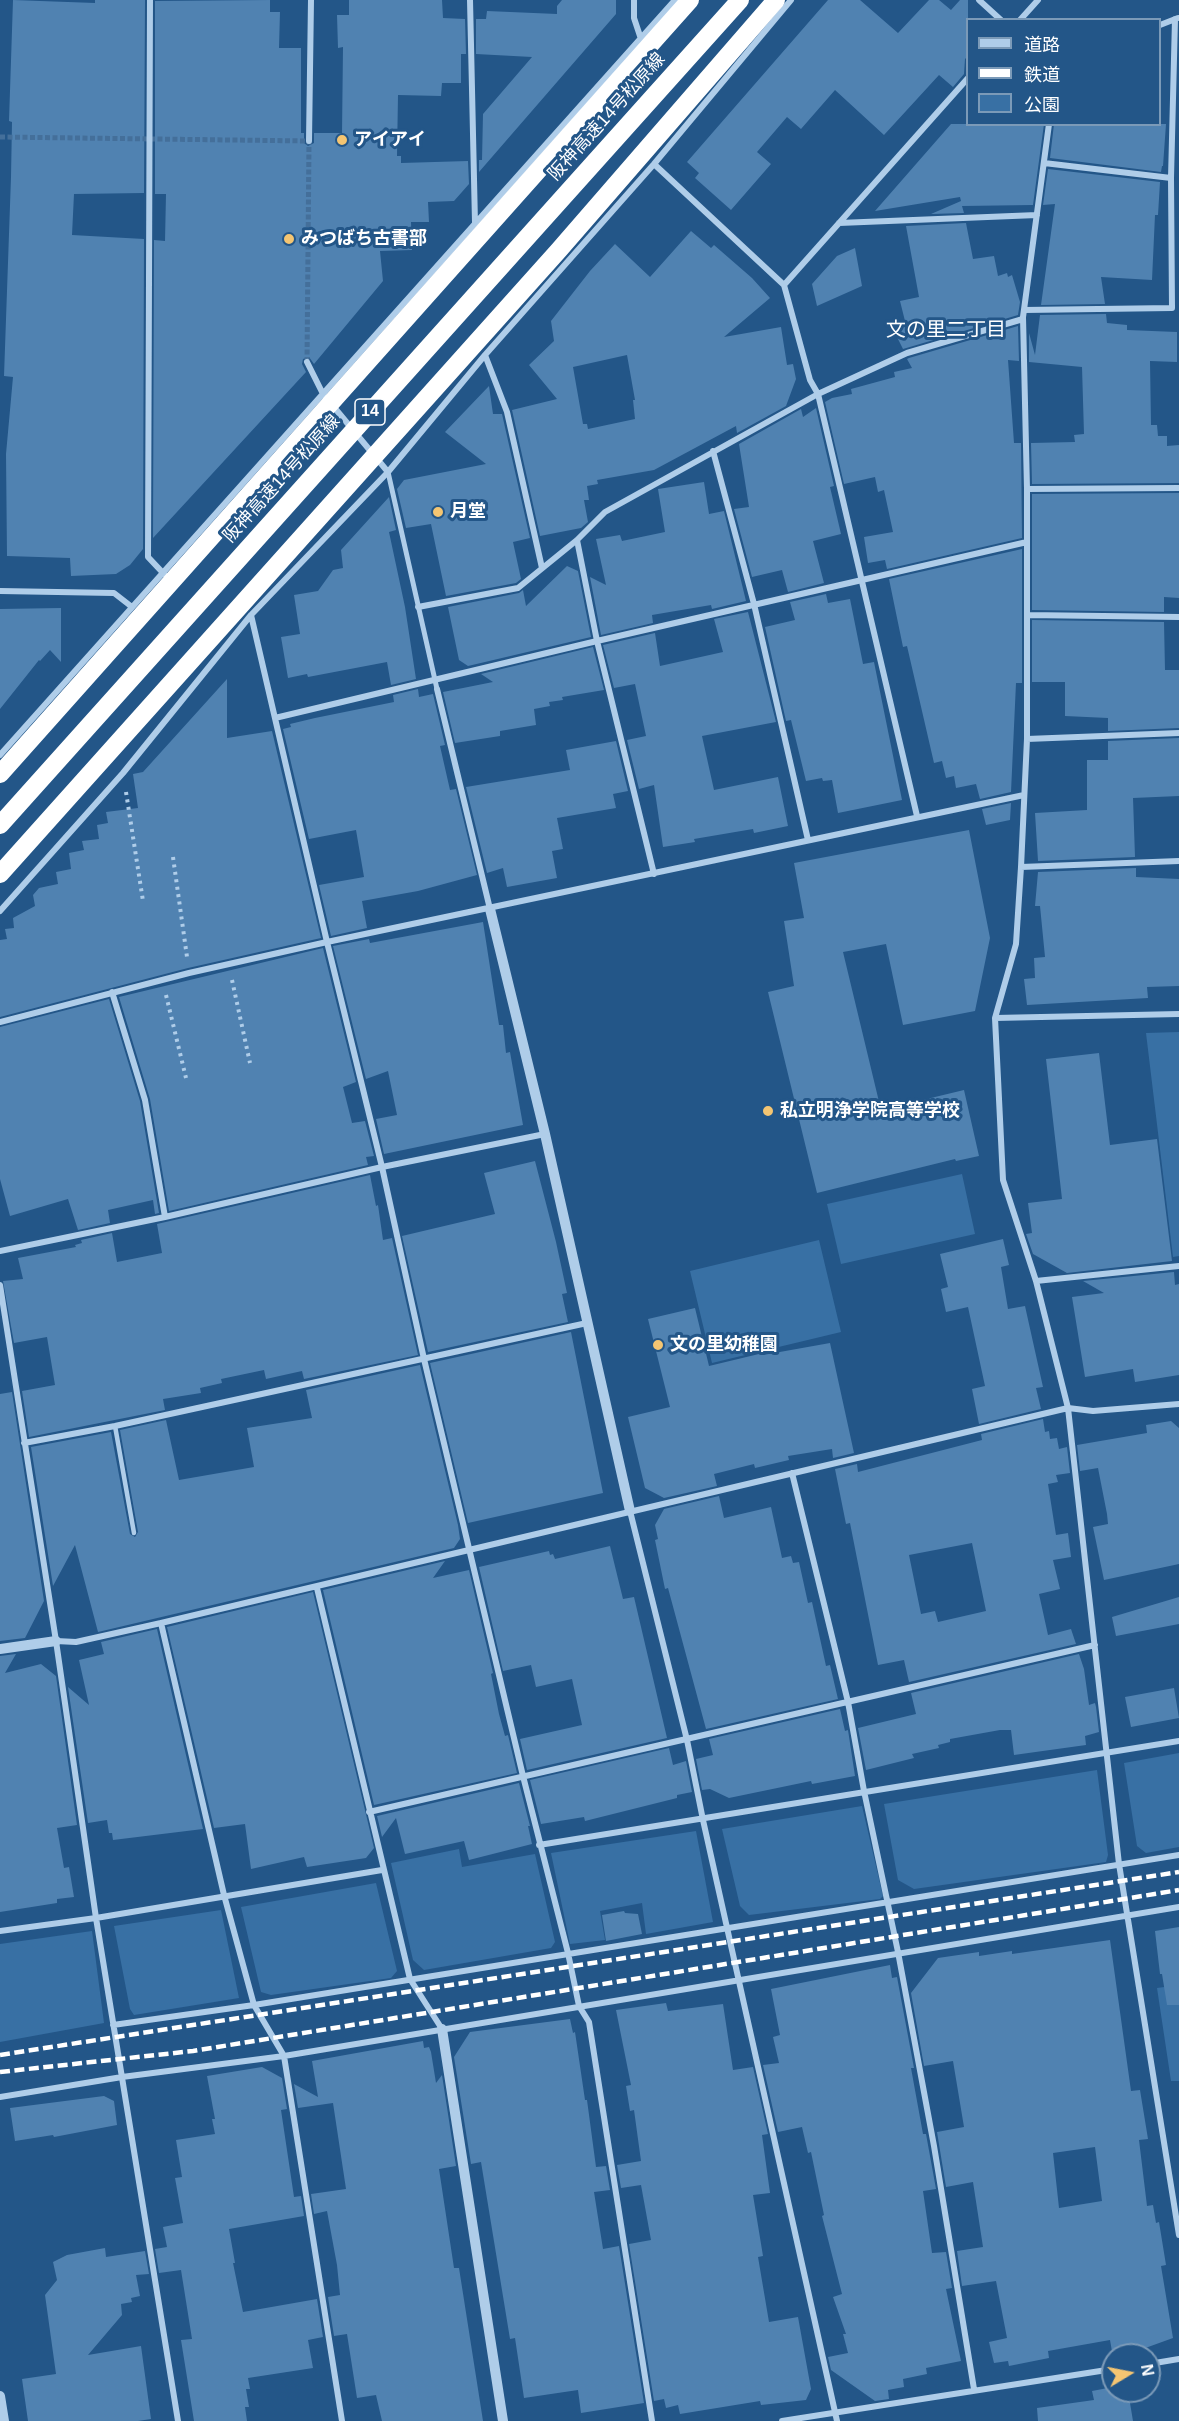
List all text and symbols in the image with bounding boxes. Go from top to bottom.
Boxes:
legend [966,18,1161,126]
text: 道路 [1024,35,1060,55]
street label: 阪神高速14号松原線 [544,49,670,185]
text: 鉄道 [1024,65,1060,85]
text: 公園 [1024,95,1060,115]
place label: アイアイ [354,129,426,151]
marker: アイアイ [335,133,349,147]
place label: みつばち古書部 [301,228,427,250]
marker: みつばち古書部 [282,232,296,246]
district label: 文の里二丁目 [886,318,1006,342]
road number: 14 [355,399,385,425]
street label: 阪神高速14号松原線 [219,411,345,547]
place label: 月堂 [450,501,486,523]
marker: 月堂 [431,505,445,519]
place label: 私立明浄学院高等学校 [780,1100,960,1122]
marker: 私立明浄学院高等学校 [761,1104,775,1118]
place label: 文の里幼稚園 [670,1334,778,1356]
marker: 文の里幼稚園 [651,1338,665,1352]
north arrow [1101,2343,1161,2403]
text: N [1138,2363,1157,2377]

